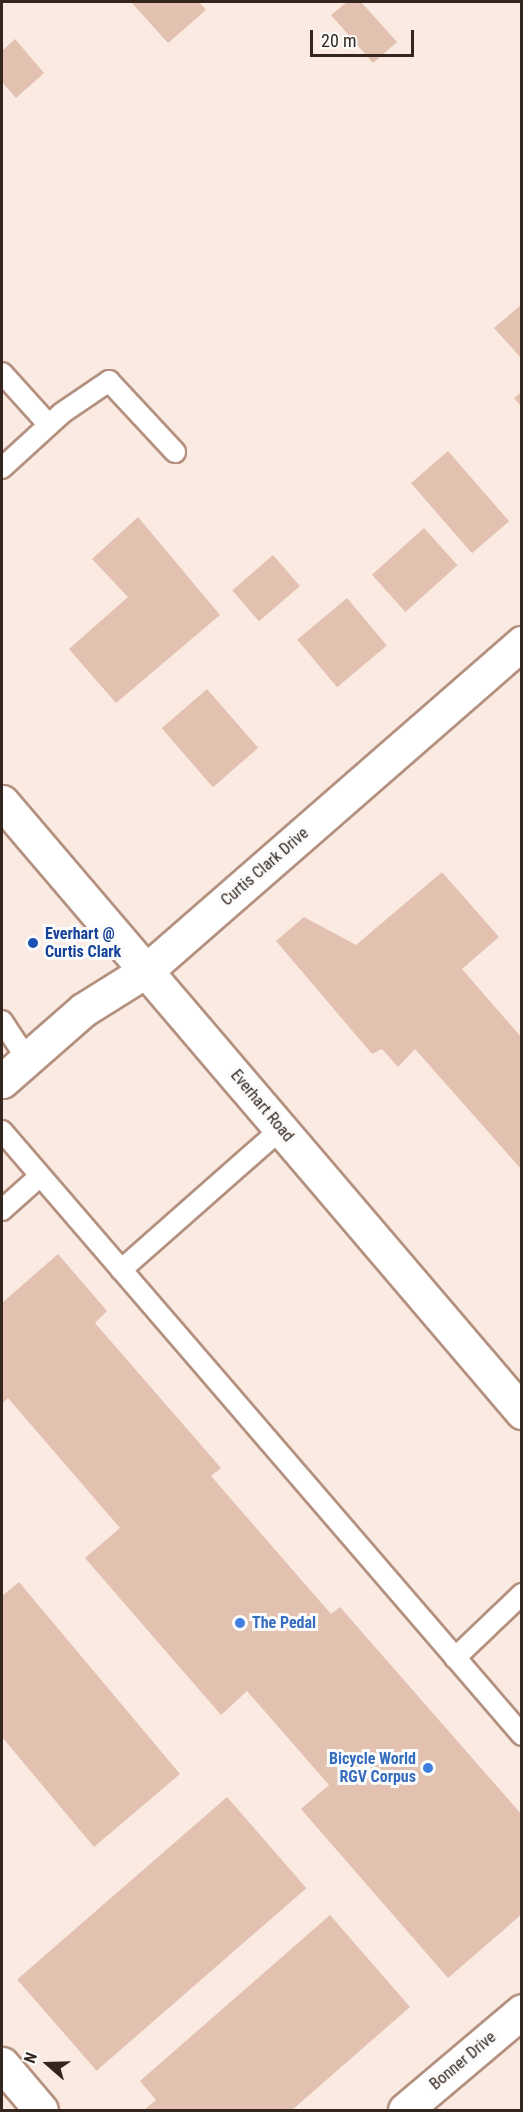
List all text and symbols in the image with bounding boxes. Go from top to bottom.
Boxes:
scale bar [313,18,416,56]
text: 20 m [321,30,356,51]
street label: Curtis Clark Drive [217,824,313,910]
place label: Everhart @ Curtis Clark [45,924,121,962]
marker: Everhart @ Curtis Clark [26,936,40,950]
street label: Everhart Road [226,1066,298,1146]
place label: The Pedal [252,1613,316,1633]
marker: The Pedal [233,1616,247,1630]
place label: Bicycle World RGV Corpus [329,1749,416,1787]
marker: Bicycle World RGV Corpus [421,1761,435,1775]
street label: Bonner Drive [426,2028,500,2094]
north arrow [18,2034,78,2094]
text: N [20,2050,41,2066]

